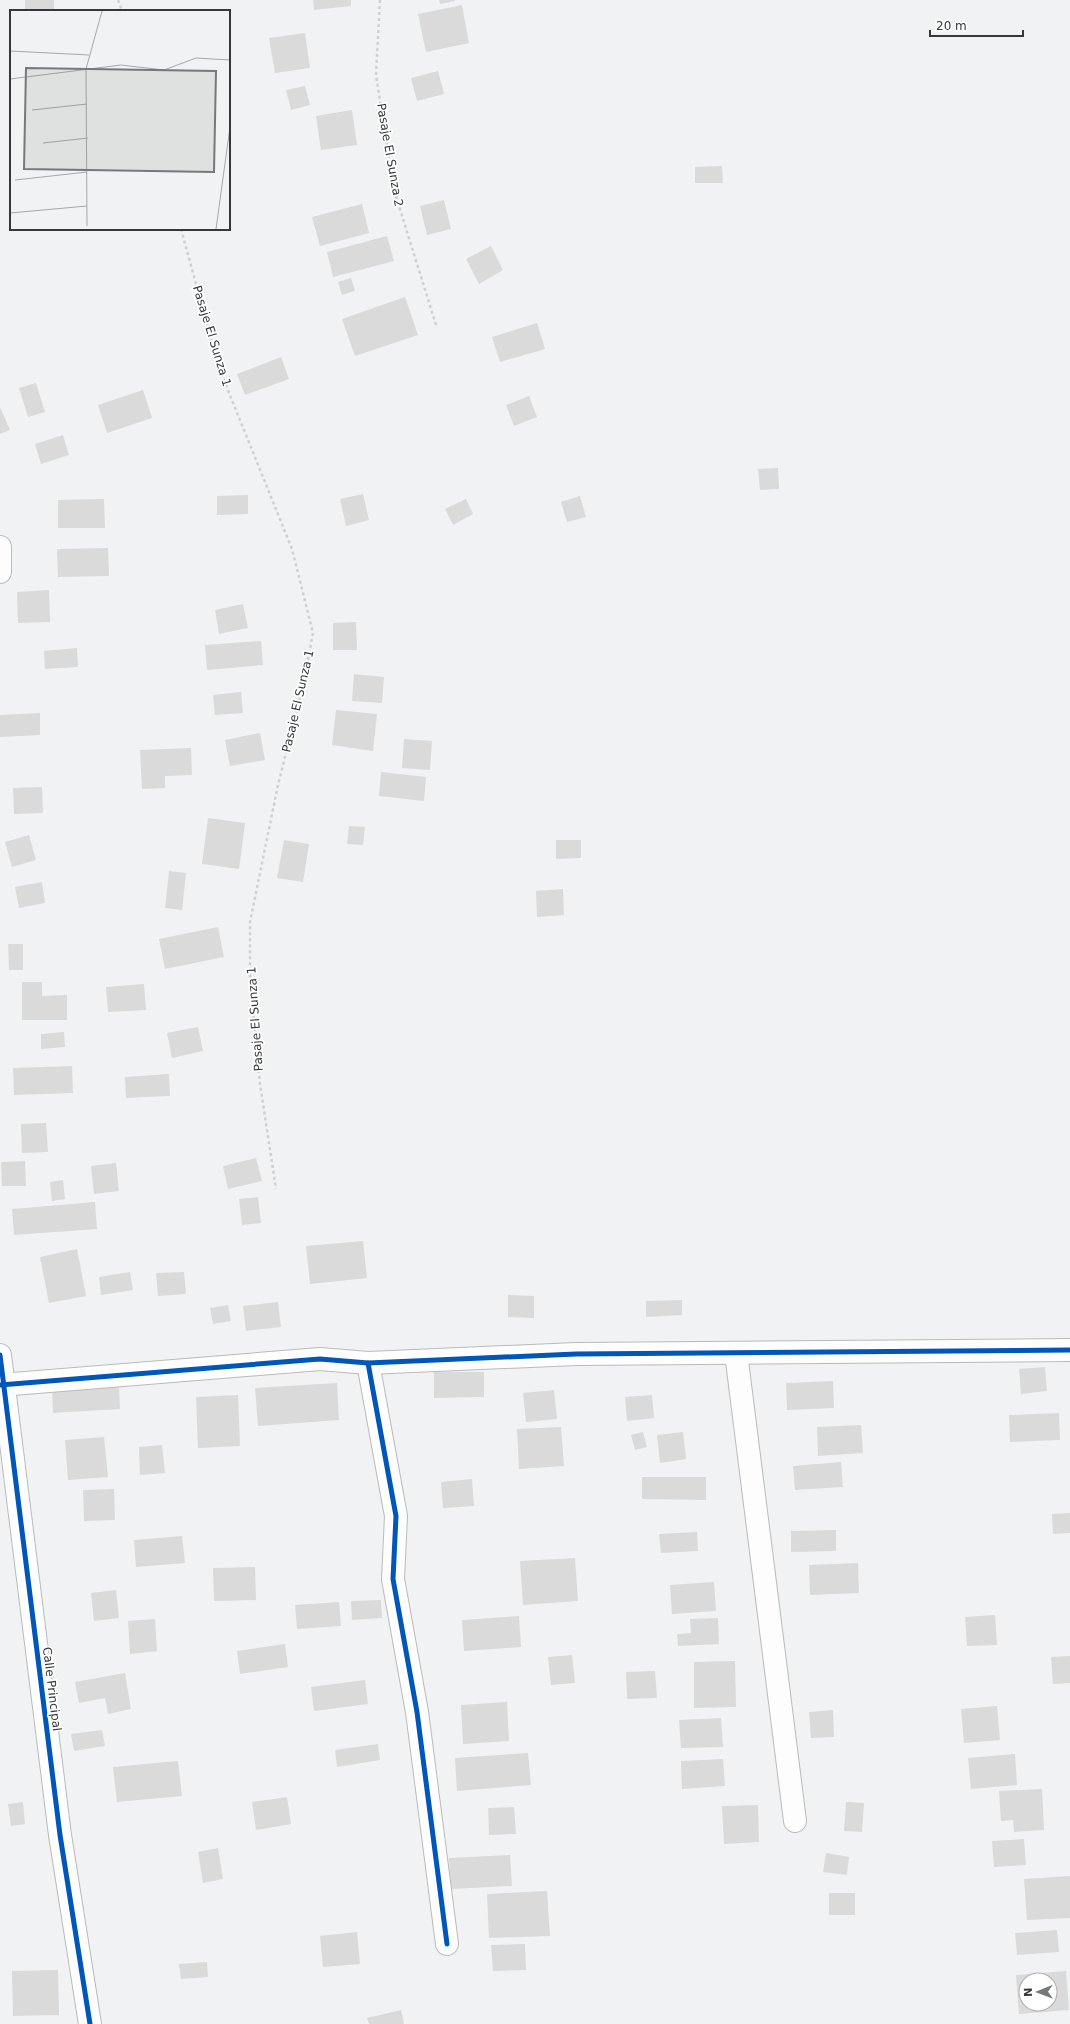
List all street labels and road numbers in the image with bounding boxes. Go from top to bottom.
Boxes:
street label: Pasaje El Sunza 2 [374,102,406,208]
street label: Pasaje El Sunza 1 [190,284,234,388]
street label: Pasaje El Sunza 1 [279,648,317,754]
street label: Pasaje El Sunza 1 [244,966,266,1072]
street label: Calle Principal [40,1646,64,1732]

